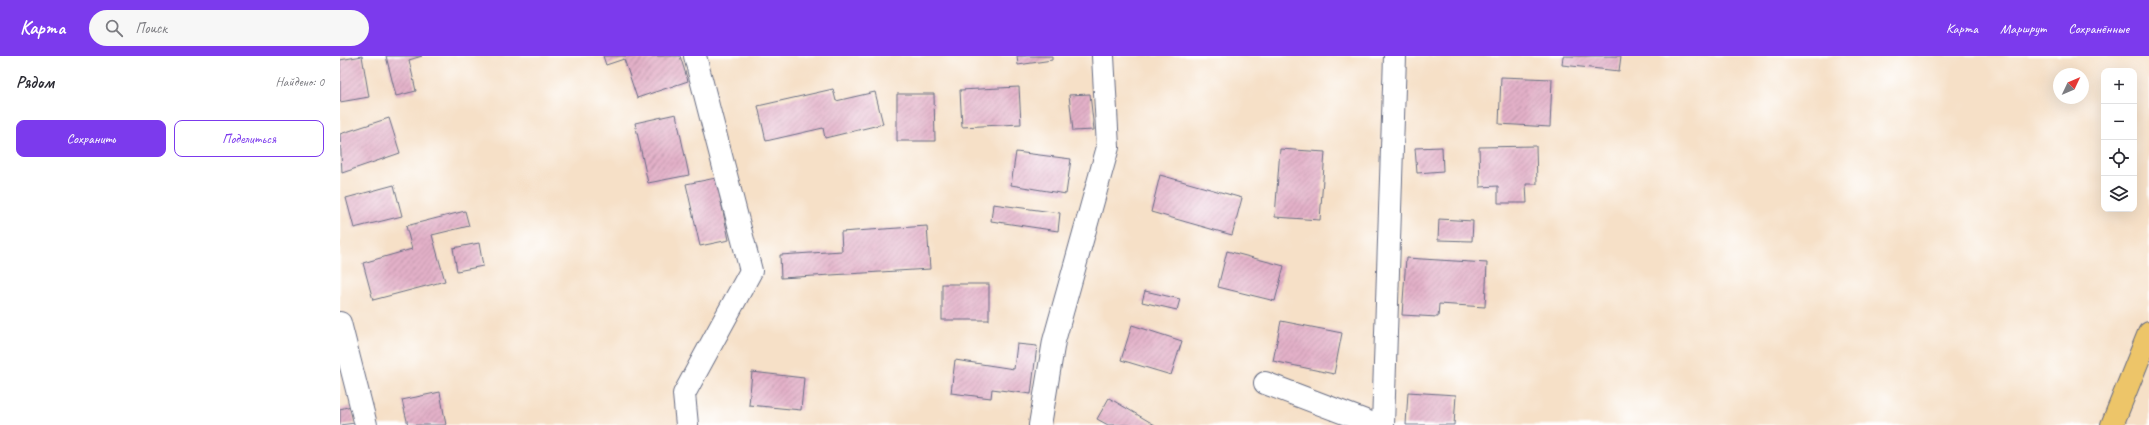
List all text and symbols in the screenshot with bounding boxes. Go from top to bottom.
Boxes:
search box [89,10,369,46]
text: Карта [20,16,65,40]
icon: search [103,17,125,39]
text: Поиск [135,19,167,38]
text: Карта [1946,20,1978,37]
text: Маршрут [2000,20,2046,37]
text: Сохранённые [2068,20,2129,37]
north arrow [2053,68,2089,104]
map controls [2101,68,2137,212]
button: + [2101,68,2137,104]
text: Рядом [16,72,54,93]
text: Найдено: 0 [276,74,324,90]
button: − [2101,104,2137,140]
button: Сохранить [16,120,166,157]
button: Поделиться [174,120,324,157]
button: locate [2101,140,2137,176]
button: layers [2101,176,2137,212]

